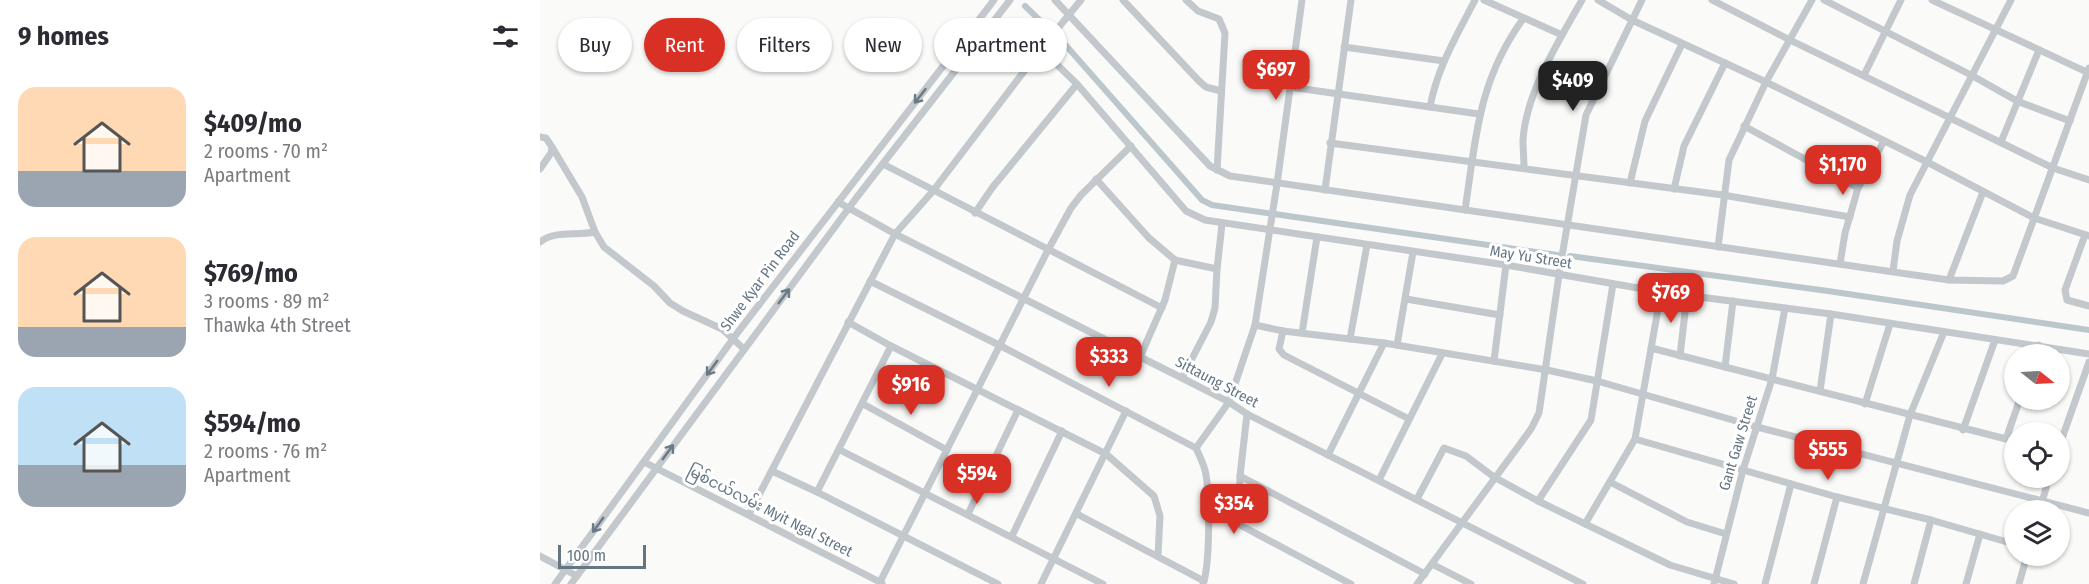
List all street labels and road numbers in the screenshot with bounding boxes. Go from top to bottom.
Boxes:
street label: Shwe Kyar Pin Road [717,227,803,335]
street label: May Yu Street [1489,242,1573,272]
street label: Sittaung Street [1172,353,1262,411]
street label: Gant Gaw Street [1715,393,1761,493]
street label: မြစ်ငယ်လမ်း Myit Ngal Street [683,461,856,563]

